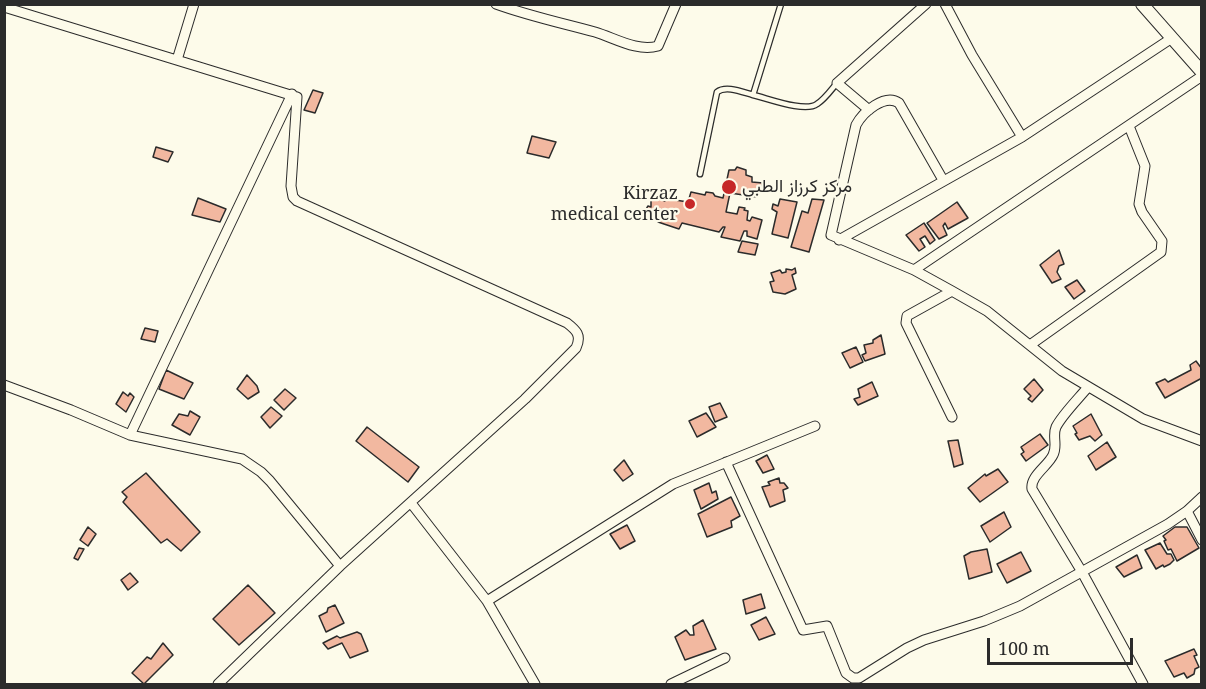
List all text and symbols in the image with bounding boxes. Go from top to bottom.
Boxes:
place label: مركز كرزاز الطبي [742,176,852,198]
marker: مركز كرزاز الطبي [720,178,738,196]
place label: Kirzaz medical center [551,183,678,226]
marker: Kirzaz medical center [683,197,697,211]
scale bar [990,626,1136,664]
text: 100 m [998,636,1050,660]

